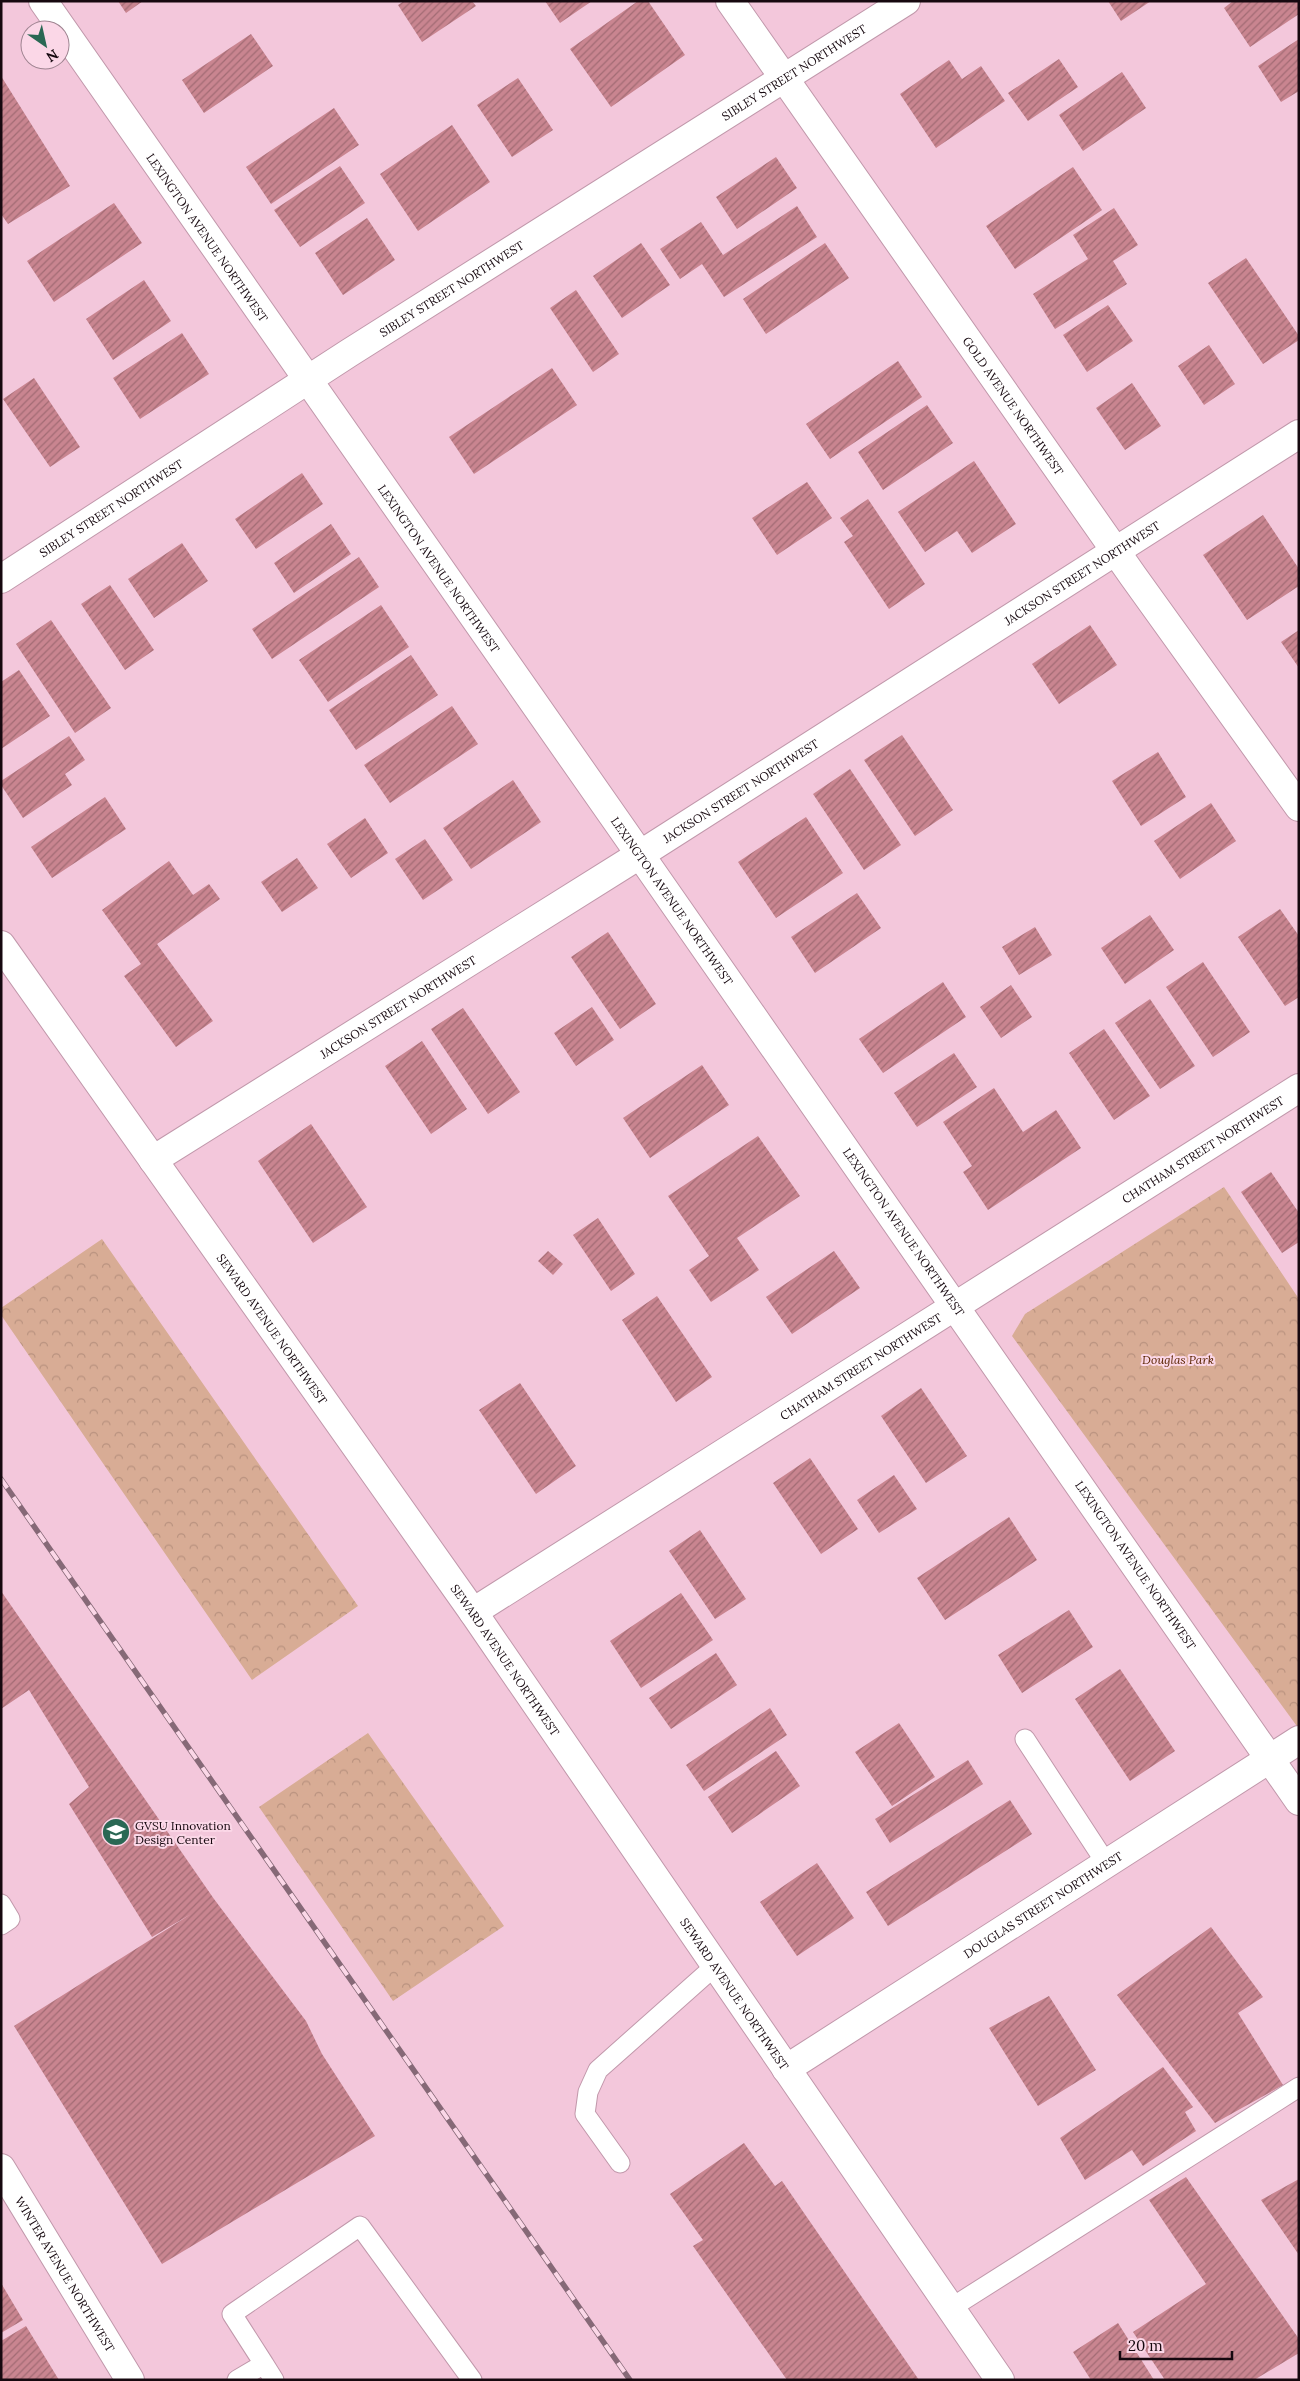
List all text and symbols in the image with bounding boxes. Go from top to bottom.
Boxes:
north arrow [20,20,70,70]
street label: SIBLEY STREET NORTHWEST [719,21,869,123]
text: N [43,45,62,66]
street label: LEXINGTON AVENUE NORTHWEST [144,150,272,325]
street label: SIBLEY STREET NORTHWEST [376,237,527,340]
street label: GOLD AVENUE NORTHWEST [960,333,1067,478]
street label: SIBLEY STREET NORTHWEST [36,455,186,560]
street label: LEXINGTON AVENUE NORTHWEST [375,481,504,656]
street label: JACKSON STREET NORTHWEST [1000,517,1163,628]
street label: JACKSON STREET NORTHWEST [659,735,821,846]
street label: LEXINGTON AVENUE NORTHWEST [608,814,737,988]
street label: JACKSON STREET NORTHWEST [316,952,479,1062]
street label: CHATHAM STREET NORTHWEST [1119,1092,1287,1206]
street label: LEXINGTON AVENUE NORTHWEST [840,1145,968,1319]
street label: SEWARD AVENUE NORTHWEST [214,1250,331,1407]
street label: CHATHAM STREET NORTHWEST [777,1309,945,1423]
park label: Douglas Park [1142,1352,1214,1367]
street label: LEXINGTON AVENUE NORTHWEST [1072,1478,1200,1652]
street label: SEWARD AVENUE NORTHWEST [448,1581,563,1739]
school or university icon: GVSU Innovation Design Center [101,1817,131,1847]
place label: GVSU Innovation Design Center [135,1818,231,1847]
street label: DOUGLAS STREET NORTHWEST [960,1848,1125,1961]
street label: SEWARD AVENUE NORTHWEST [677,1915,792,2073]
street label: WINTER AVENUE NORTHWEST [12,2193,119,2355]
scale bar [1120,2328,1232,2360]
text: 20 m [1128,2336,1163,2355]

